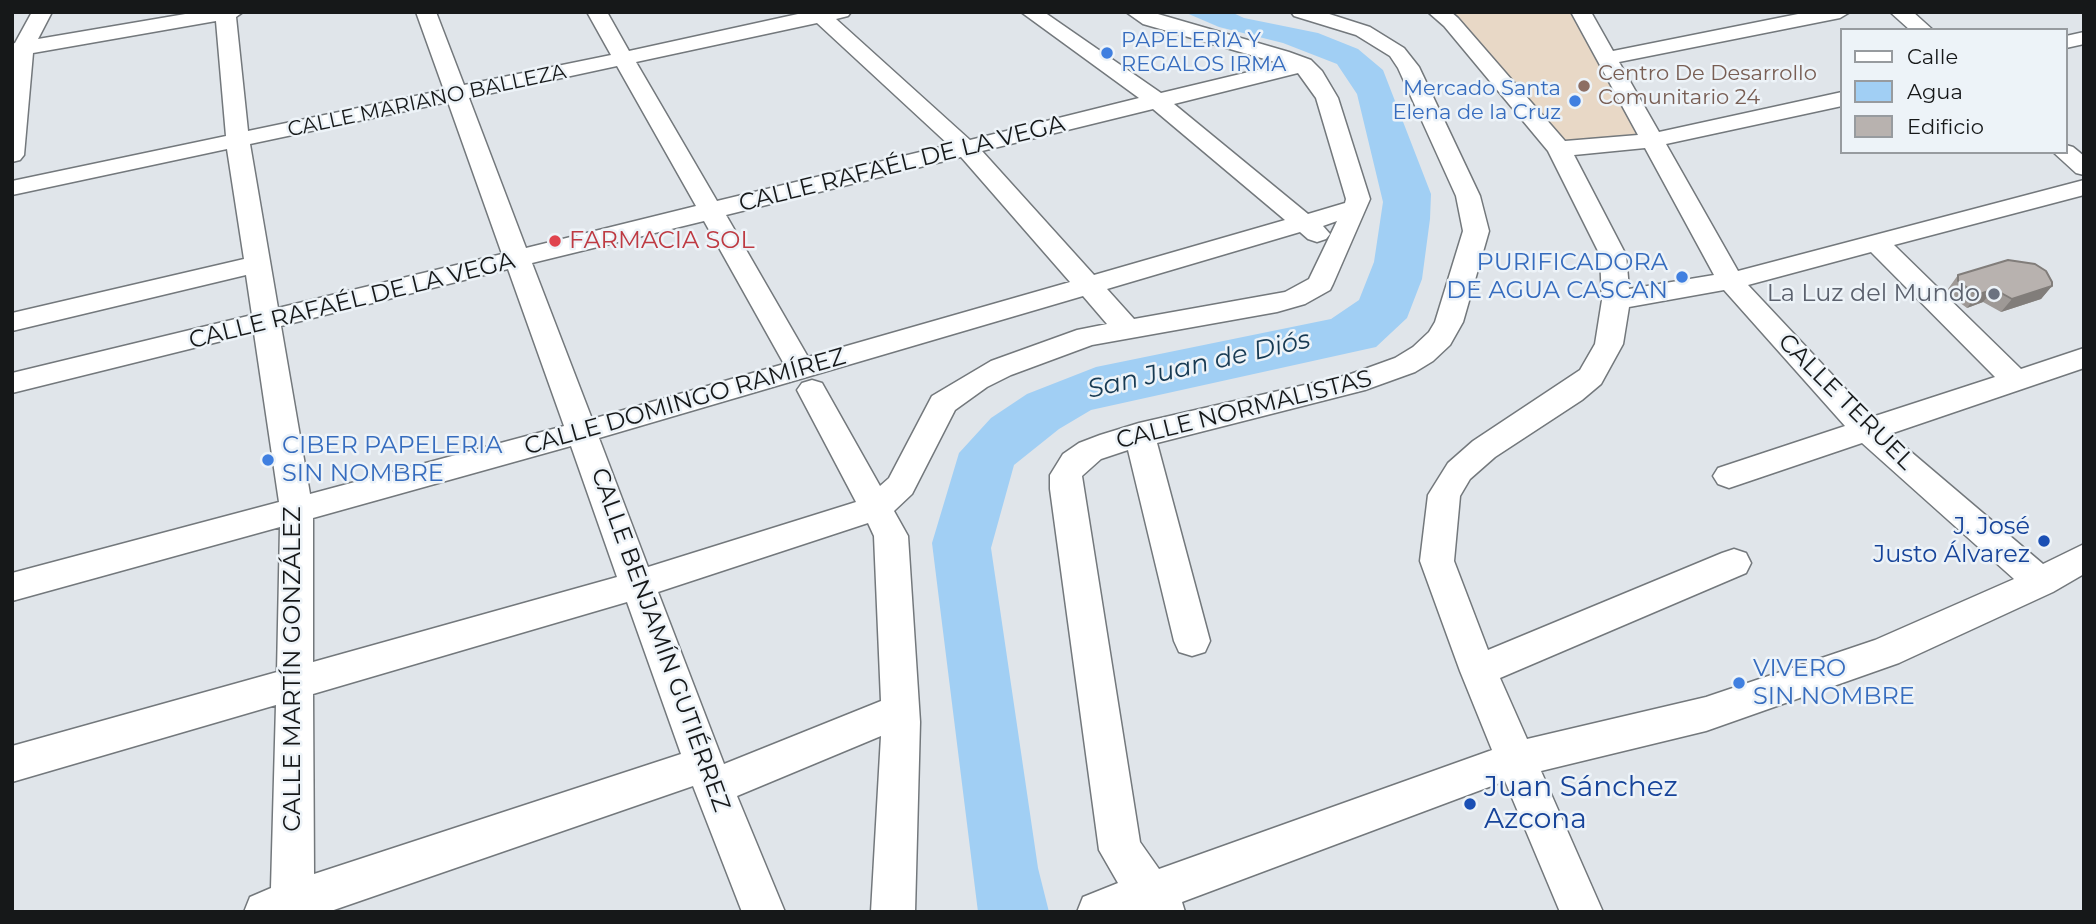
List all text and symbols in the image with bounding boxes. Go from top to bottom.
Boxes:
place label: PAPELERIA Y REGALOS IRMA [1121,28,1286,78]
legend [1840,28,2068,154]
text: Calle [1907,44,1958,69]
marker: PAPELERIA Y REGALOS IRMA [1099,45,1115,61]
street label: CALLE MARIANO BALLEZA [285,59,569,143]
place label: Centro De Desarrollo Comunitario 24 [1598,61,1817,111]
place label: Mercado Santa Elena de la Cruz [1392,76,1561,126]
marker: Centro De Desarrollo Comunitario 24 [1576,78,1592,94]
text: Agua [1907,79,1963,104]
marker: Mercado Santa Elena de la Cruz [1567,93,1583,109]
street label: CALLE RAFAÉL DE LA VEGA [736,110,1068,218]
text: Edificio [1907,114,1984,139]
place label: FARMACIA SOL [569,227,755,255]
marker: FARMACIA SOL [547,233,563,249]
street label: CALLE RAFAÉL DE LA VEGA [186,247,518,355]
place label: PURIFICADORA DE AGUA CASCAN [1446,249,1668,305]
marker: PURIFICADORA DE AGUA CASCAN [1674,269,1690,285]
place label: La Luz del Mundo [1767,280,1980,308]
marker: La Luz del Mundo [1986,286,2002,302]
water label: San Juan de Diós [1085,324,1313,406]
street label: CALLE TERUEL [1772,328,1920,476]
street label: CALLE DOMINGO RAMÍREZ [521,342,849,462]
street label: CALLE NORMALISTAS [1113,364,1375,456]
place label: CIBER PAPELERIA SIN NOMBRE [282,432,502,488]
marker: CIBER PAPELERIA SIN NOMBRE [260,452,276,468]
street label: CALLE BENJAMÍN GUTIÉRREZ [584,464,736,816]
street label: CALLE MARTÍN GONZÁLEZ [279,506,307,832]
place label: J. José Justo Álvarez [1873,513,2030,569]
marker: J. José Justo Álvarez [2036,533,2052,549]
place label: VIVERO SIN NOMBRE [1753,655,1915,711]
marker: VIVERO SIN NOMBRE [1731,675,1747,691]
place label: Juan Sánchez Azcona [1484,771,1678,837]
marker: Juan Sánchez Azcona [1462,796,1478,812]

